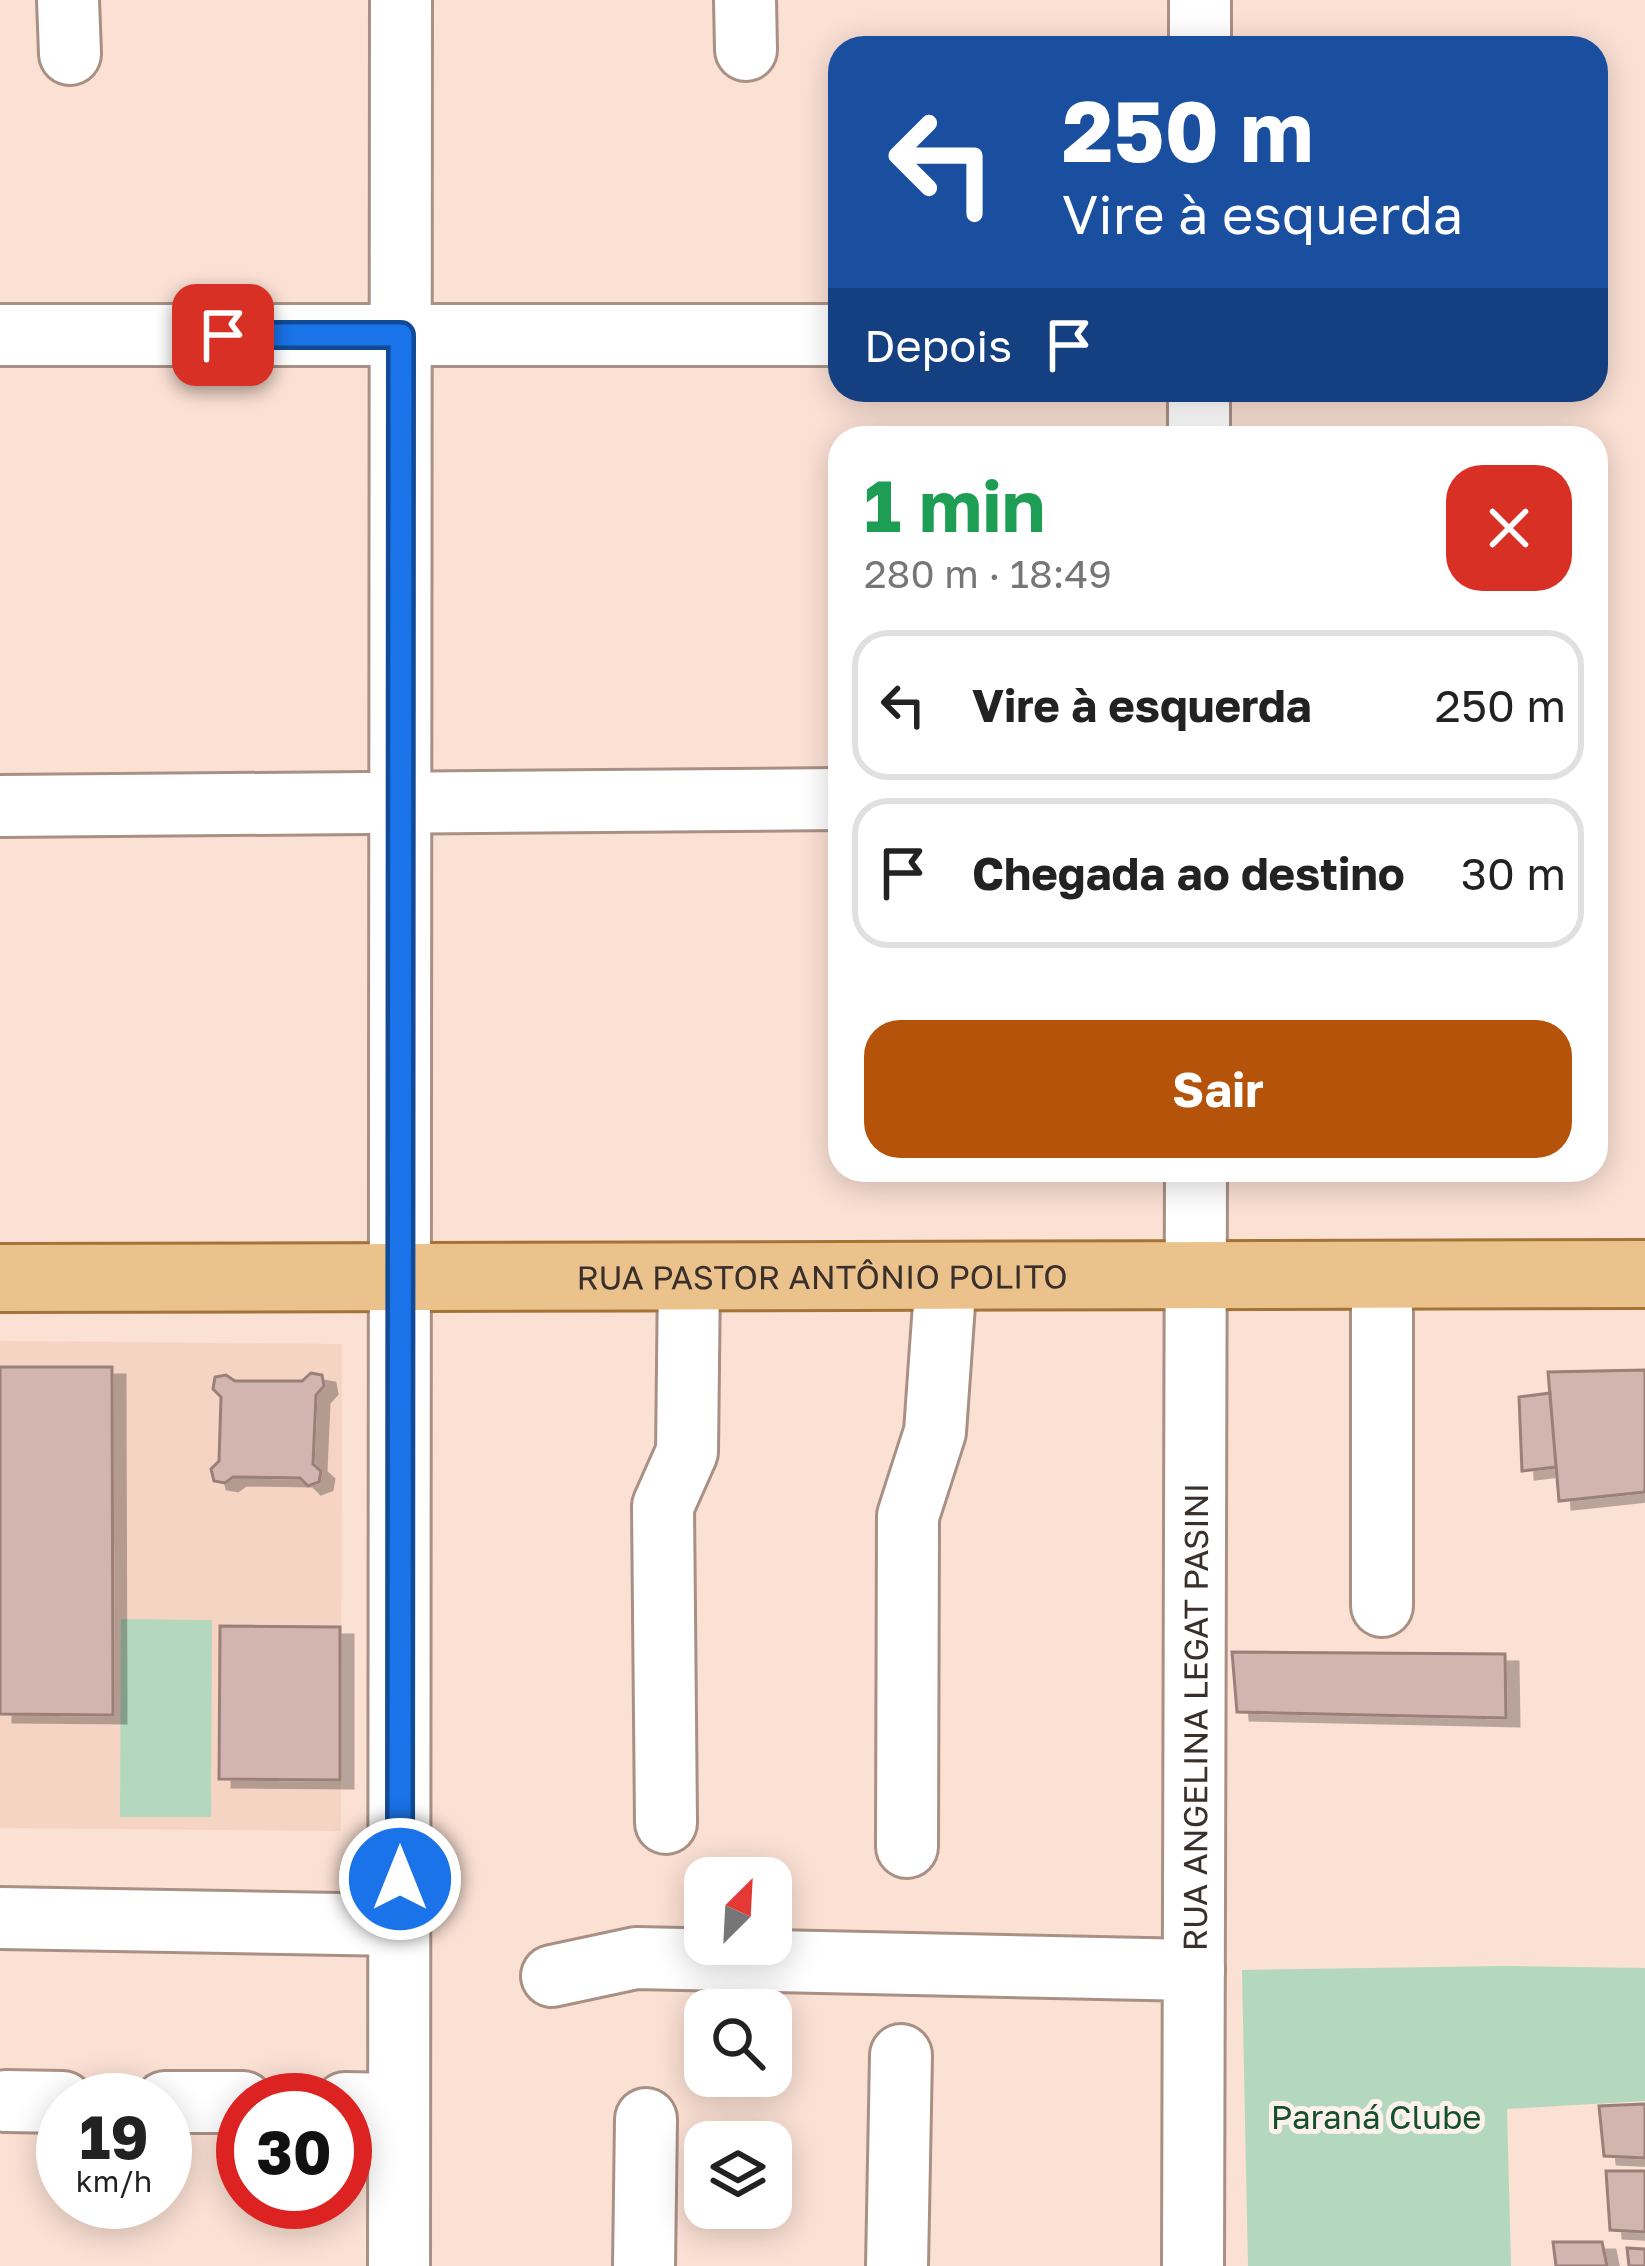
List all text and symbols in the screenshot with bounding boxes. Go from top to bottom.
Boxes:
text: 250 m [1062,80,1314,180]
icon: left [864,84,1020,240]
text: Vire à esquerda [1062,181,1463,246]
pin [172,284,274,386]
icon: arrive [190,302,256,368]
icon: arrive [1036,312,1102,378]
text: Depois [864,318,1012,372]
text: 1 min [864,461,1045,548]
button: close [1446,465,1572,591]
text: 280 m · 18:49 [864,550,1112,597]
icon: left [870,672,936,738]
text: Vire à esquerda [972,678,1312,732]
text: 250 m [1435,678,1566,732]
icon: arrive [870,840,936,906]
text: Chegada ao destino [972,846,1405,900]
text: 30 m [1461,846,1566,900]
button: Sair [864,1020,1572,1158]
street label: RUA PASTOR ANTÔNIO POLITO [576,1256,1068,1296]
street label: RUA ANGELINA LEGAT PASINI [1174,1483,1215,1951]
position arrow [337,1816,463,1942]
north arrow [684,1857,792,1965]
map controls [684,1857,792,2229]
button: search [684,1989,792,2097]
speed limit sign: 30 [216,2073,372,2229]
park label: Paraná Clube [1271,2097,1481,2136]
text: 19 [79,2100,148,2172]
button: layers [684,2121,792,2229]
text: km/h [76,2163,152,2199]

